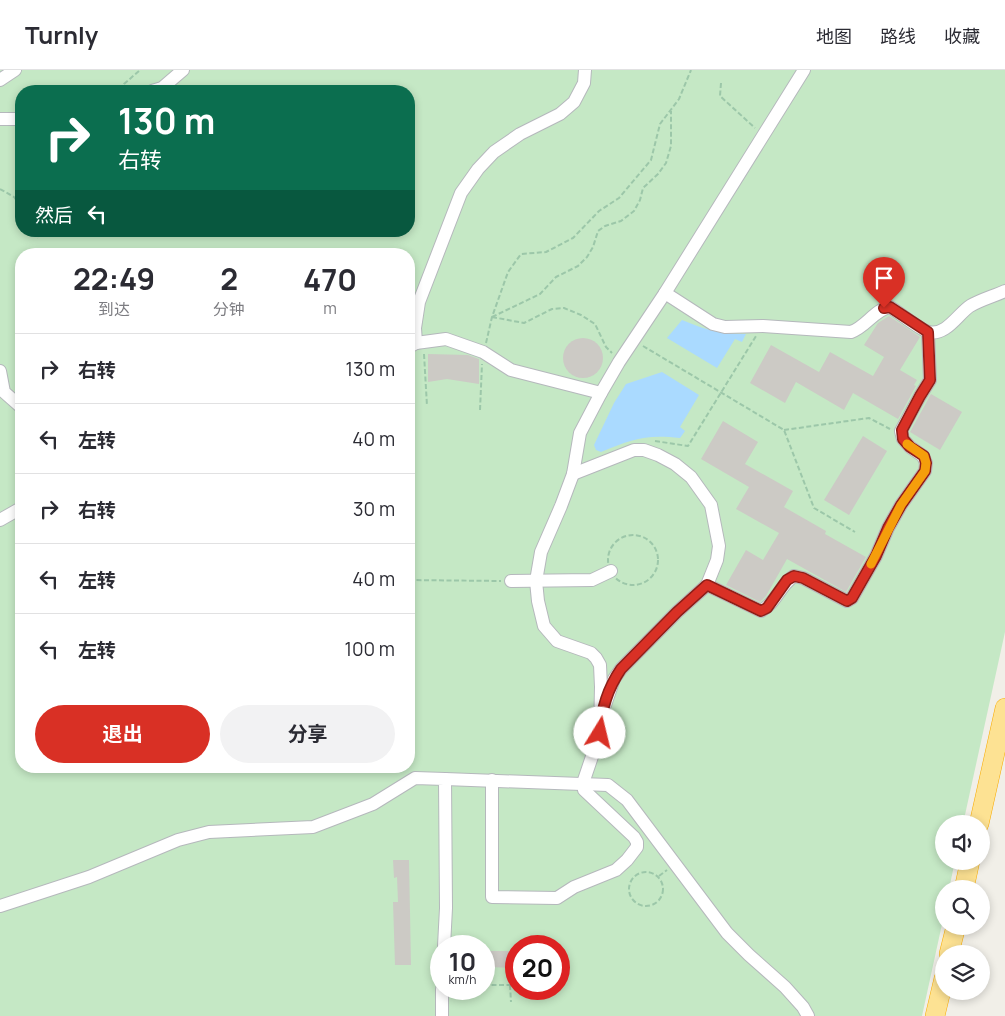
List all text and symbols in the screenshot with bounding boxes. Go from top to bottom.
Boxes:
text: Turnly [25,18,98,51]
text: 地图 [816,24,852,48]
text: 路线 [880,24,916,48]
text: 收藏 [944,24,980,48]
text: 130 m [118,97,215,145]
icon: right [35,105,100,170]
text: 右转 [118,145,162,175]
icon: left [83,200,111,228]
text: 然后 [35,202,73,228]
pin [863,257,905,308]
text: 22:49 [73,258,155,299]
text: 2 [220,258,238,299]
text: 470 [303,259,357,300]
icon: arrive [870,264,898,292]
text: m [323,297,337,319]
text: 到达 [98,298,130,320]
text: 分钟 [213,298,245,320]
icon: right [35,355,63,383]
text: 130 m [346,356,395,382]
text: 右转 [78,357,116,383]
icon: left [35,425,63,453]
text: 40 m [352,426,395,452]
text: 左转 [78,427,116,453]
icon: right [35,495,63,523]
text: 30 m [353,496,395,522]
text: 右转 [78,497,116,523]
icon: left [35,565,63,593]
text: 40 m [352,566,395,592]
text: 左转 [78,567,116,593]
icon: left [35,635,63,663]
text: 100 m [344,636,395,662]
text: 左转 [78,637,116,663]
button: 退出 [35,705,210,763]
button: 分享 [220,705,395,763]
position arrow [573,706,625,758]
map controls [935,815,990,1000]
button: sound [935,815,990,870]
button: search [935,880,990,935]
speed limit sign: 20 [505,935,570,1000]
text: 10 [449,944,476,979]
button: layers [935,945,990,1000]
text: km/h [449,971,476,988]

